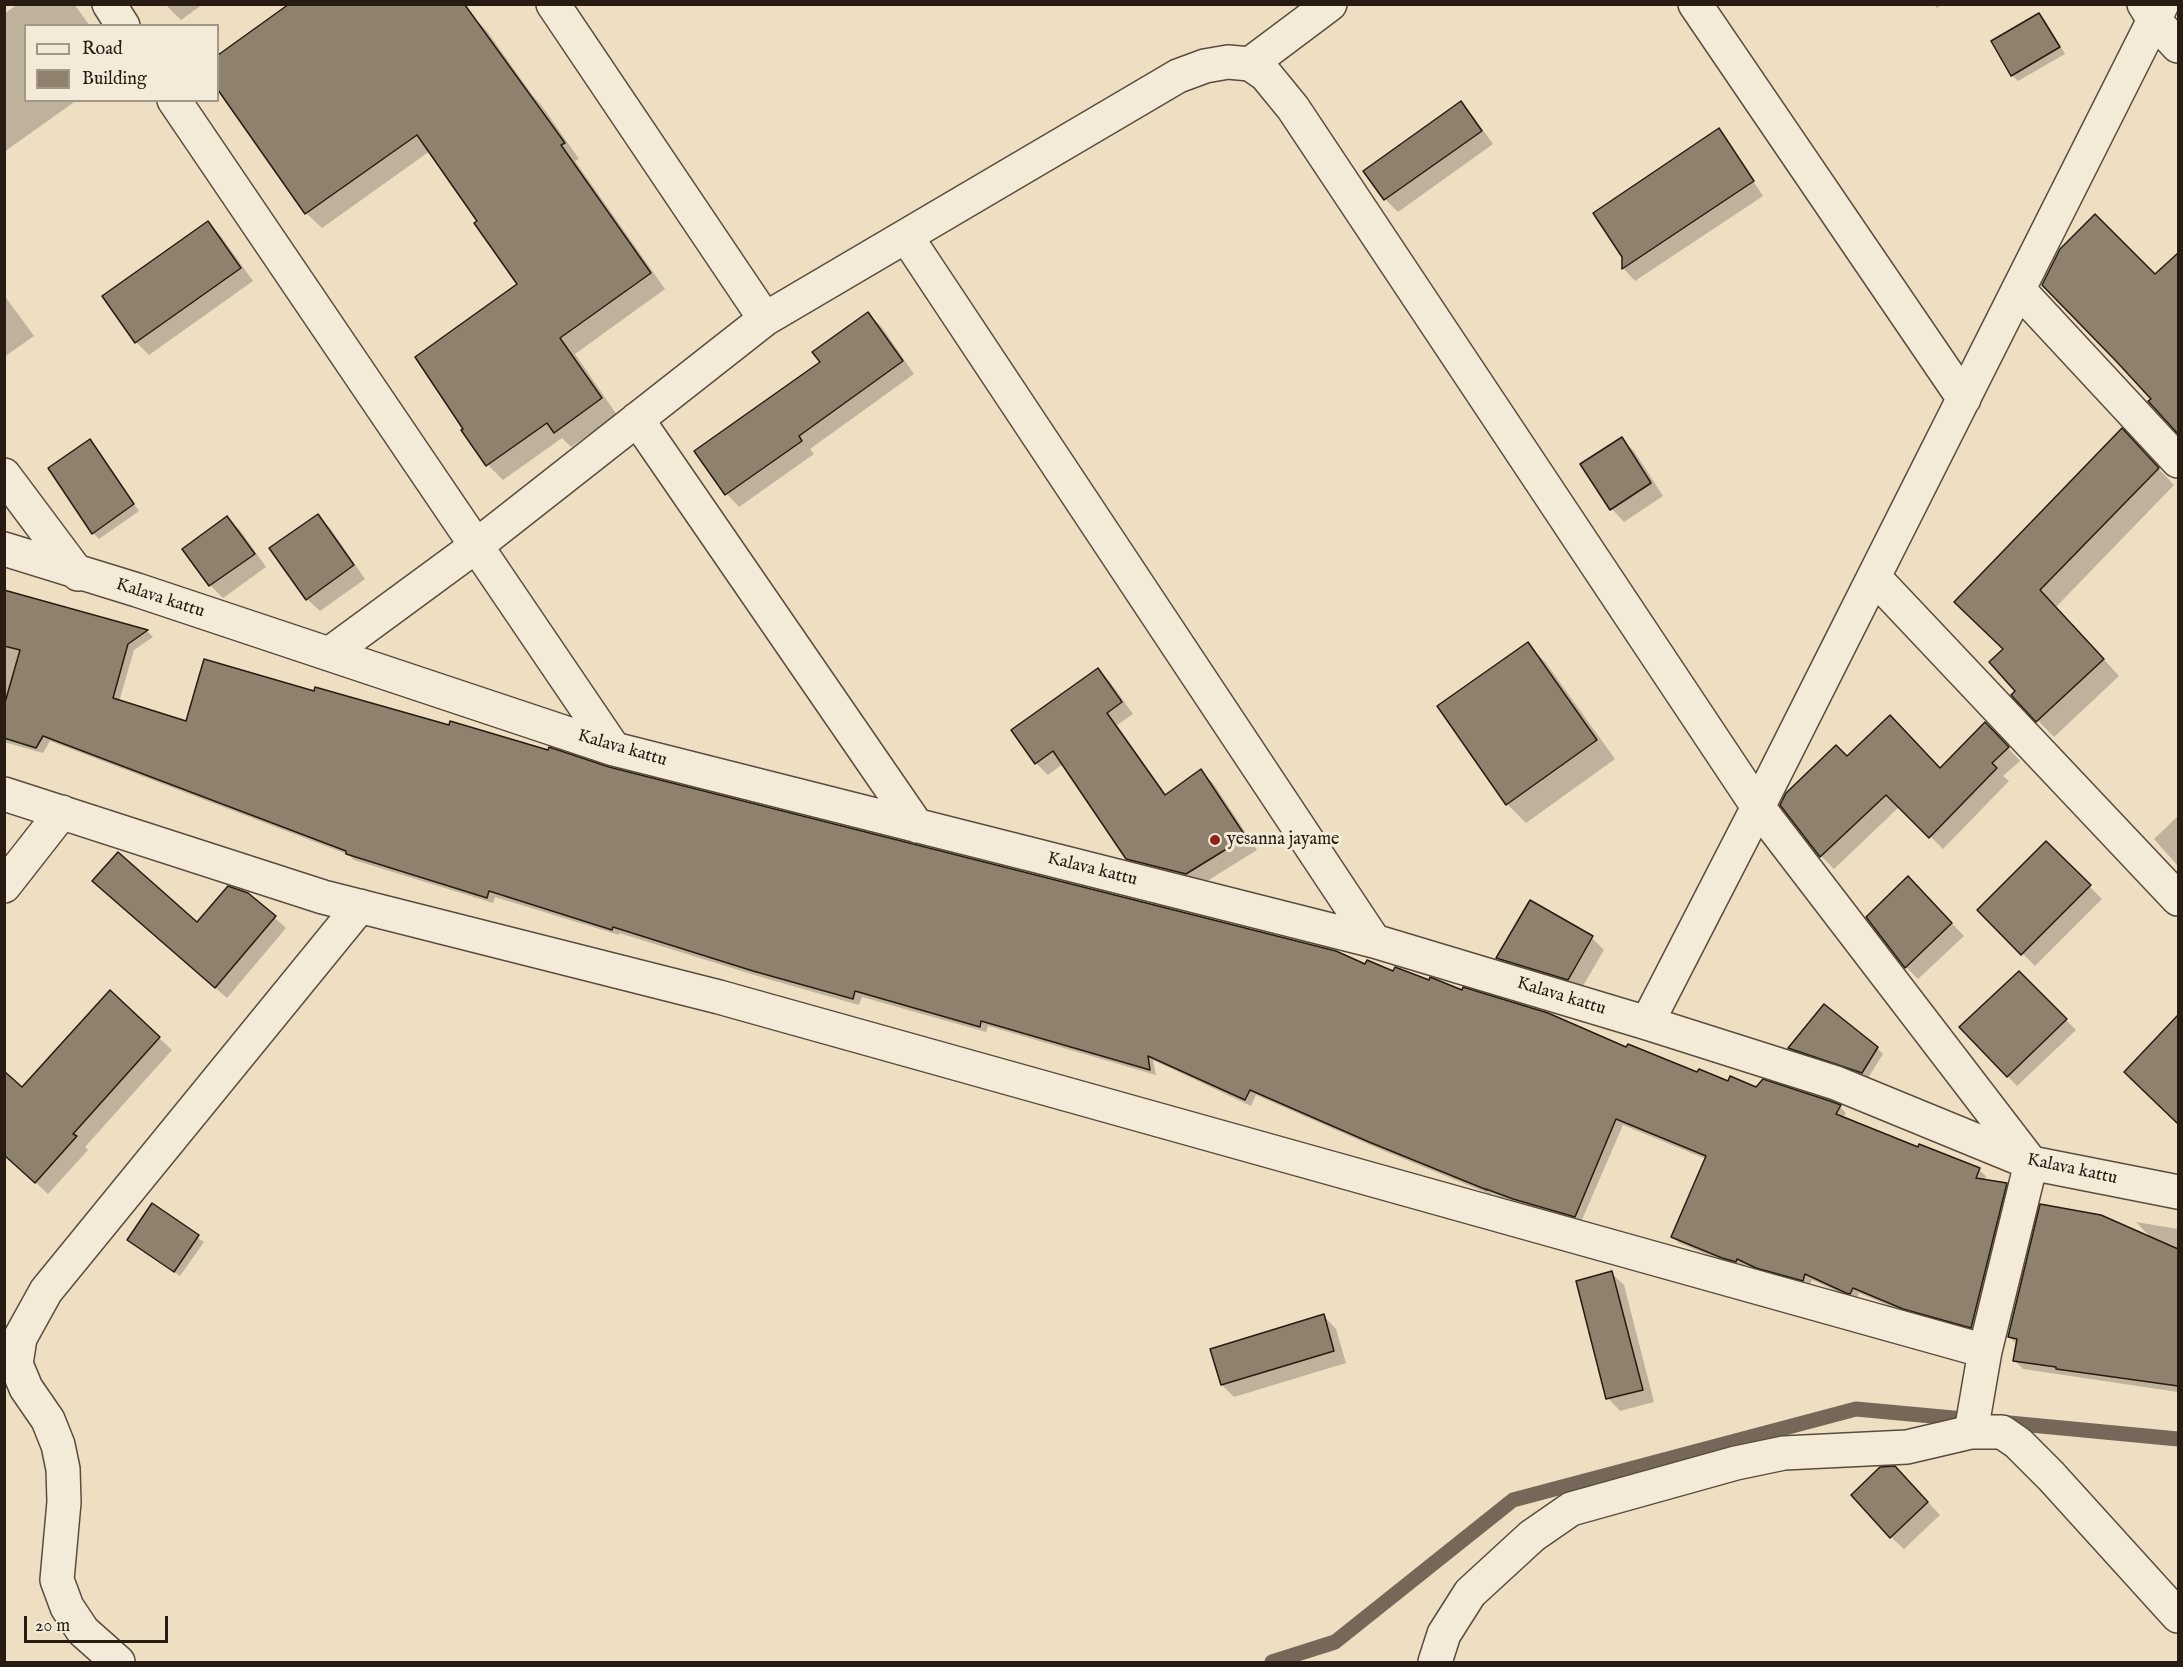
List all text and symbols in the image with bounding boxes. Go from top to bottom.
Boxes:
legend [24,24,219,102]
text: Road [82,38,123,61]
text: Building [82,68,147,91]
street label: Kalava kattu [113,575,207,623]
street label: Kalava kattu [575,726,669,772]
place label: yesanna jayame [1227,829,1339,851]
marker: yesanna jayame [1208,833,1222,847]
street label: Kalava kattu [1045,848,1139,892]
street label: Kalava kattu [1514,973,1608,1021]
street label: Kalava kattu [2025,1150,2119,1190]
scale bar [27,1604,171,1642]
text: 20 m [35,1615,70,1638]

